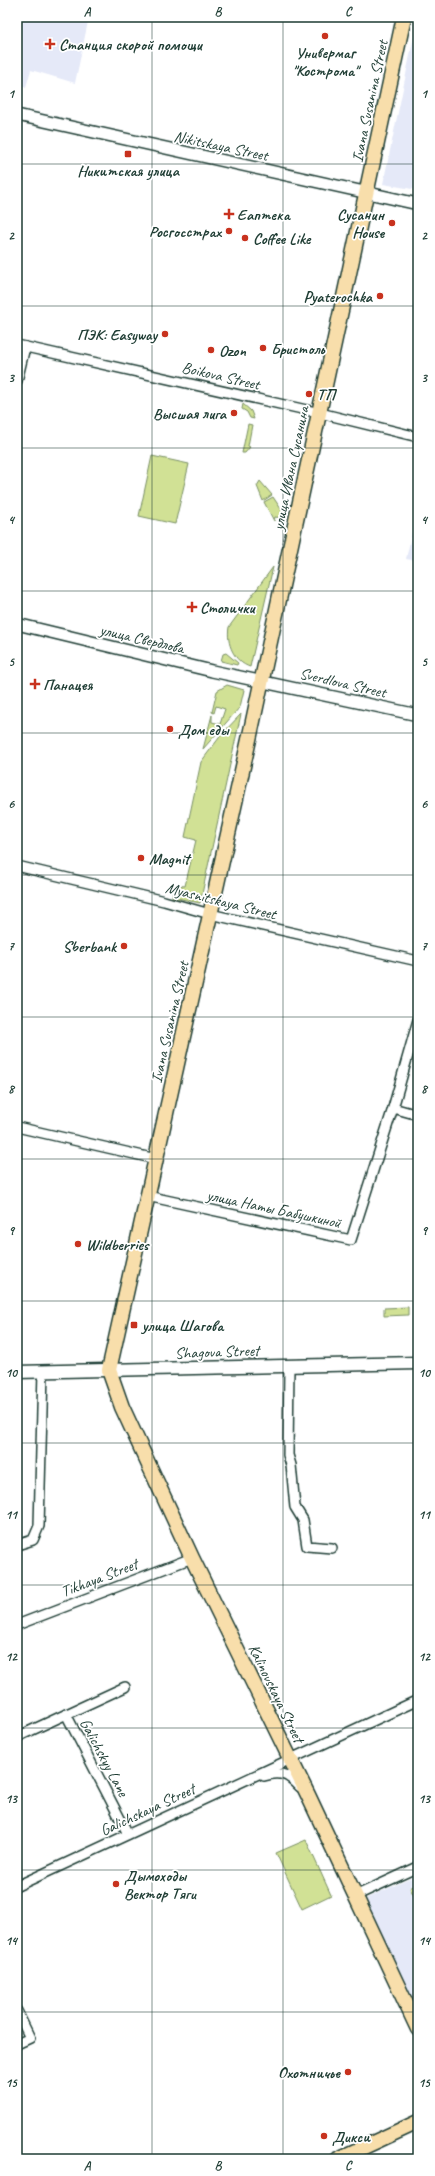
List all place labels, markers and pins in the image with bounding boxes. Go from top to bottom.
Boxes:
marker: Универмаг "Кострома" [320,31,330,41]
place label: Станция скорой помощи [59,35,203,55]
marker: Станция скорой помощи [44,38,56,50]
place label: Универмаг "Кострома" [292,43,362,81]
marker: Никитская улица [123,149,133,159]
place label: Никитская улица [77,161,181,181]
place label: Еаптека [237,205,292,225]
place label: Сусанин House [337,205,386,243]
marker: Еаптека [224,209,234,219]
marker: Сусанин House [387,218,397,228]
place label: Росгосстрах [149,222,222,242]
marker: Росгосстрах [224,226,234,236]
place label: Coffee Like [253,229,312,249]
marker: Coffee Like [240,233,250,243]
place label: Pyaterochka [304,287,374,307]
marker: Pyaterochka [375,291,385,301]
place label: ПЭК: Easyway [77,325,159,345]
marker: ПЭК: Easyway [160,329,170,339]
place label: Бристоль [271,339,326,359]
place label: Ozon [219,341,246,361]
marker: Бристоль [258,343,268,353]
marker: Ozon [206,345,216,355]
place label: ТП [317,385,337,405]
marker: ТП [304,389,314,399]
place label: Высшая лига [153,404,228,424]
marker: Высшая лига [229,408,239,418]
place label: Столички [200,598,256,618]
marker: Столички [187,602,197,612]
place label: Панацея [43,675,94,695]
marker: Панацея [30,679,40,689]
place label: Дом еды [178,720,230,740]
marker: Дом еды [165,724,175,734]
place label: Magnit [149,849,192,869]
marker: Magnit [136,853,146,863]
place label: Sberbank [63,937,118,957]
marker: Sberbank [119,941,129,951]
place label: Wildberries [86,1235,150,1255]
marker: Wildberries [73,1239,83,1249]
place label: улица Шагова [140,1316,225,1336]
marker: улица Шагова [129,1320,139,1330]
place label: Дымоходы Вектор Тяги [124,1866,197,1904]
marker: Дымоходы Вектор Тяги [111,1879,121,1889]
place label: Охотничье [278,2063,341,2083]
marker: Охотничье [343,2067,353,2077]
place label: Дикси [332,2127,371,2147]
marker: Дикси [319,2131,329,2141]

